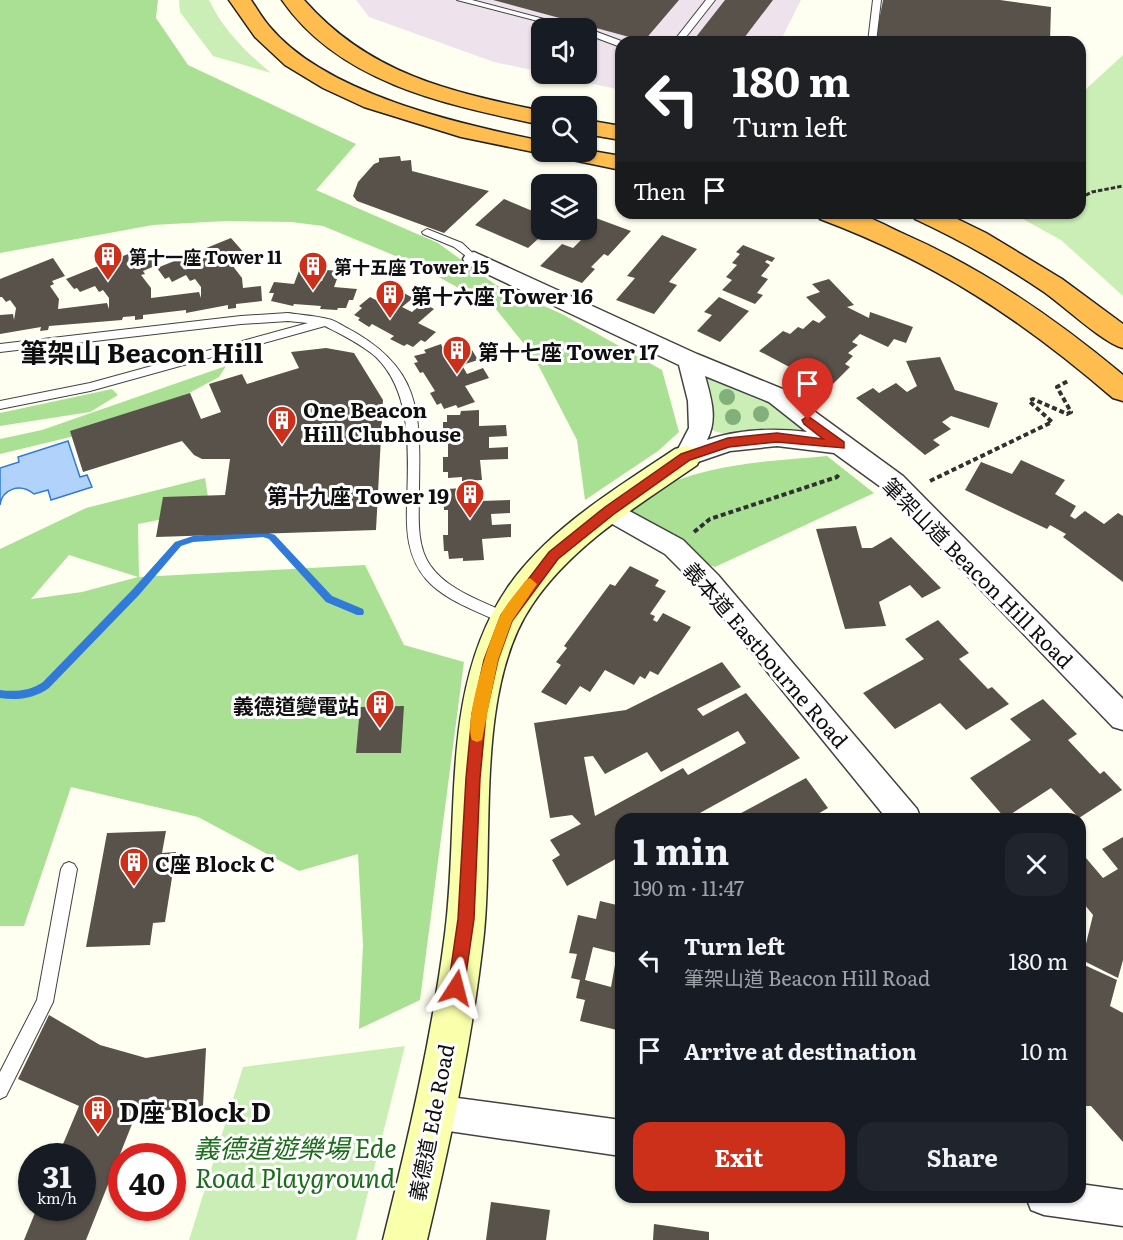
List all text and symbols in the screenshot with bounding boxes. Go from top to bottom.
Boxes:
map controls [531,18,597,240]
button: sound [531,18,597,84]
text: 180 m [732,48,850,110]
icon: left [633,60,711,138]
button: search [531,96,597,162]
text: Turn left [732,105,847,145]
button: layers [531,174,597,240]
text: Then [633,174,686,207]
icon: arrive [698,174,731,207]
building icon: 第十一座 Tower 11 [92,240,124,282]
place label: 第十一座 Tower 11 [129,243,283,270]
building icon: 第十五座 Tower 15 [297,250,329,292]
place label: 第十五座 Tower 15 [334,253,490,280]
building icon: 第十六座 Tower 16 [374,278,406,320]
place label: 第十六座 Tower 16 [411,279,593,310]
district label: 筆架山 Beacon Hill [20,331,264,371]
building icon: 第十七座 Tower 17 [441,334,473,376]
place label: 第十七座 Tower 17 [478,335,659,366]
pin [782,358,833,420]
icon: arrive [791,367,824,400]
place label: One Beacon Hill Clubhouse [303,393,461,448]
building icon: One Beacon Hill Clubhouse [266,404,298,446]
street label: 筆架山道 Beacon Hill Road [877,470,1081,674]
building icon: 第十九座 Tower 19 [454,478,486,520]
place label: 第十九座 Tower 19 [267,479,449,510]
street label: 義本道 Eastbourne Road [677,554,857,754]
building icon: 義德道變電站 [364,688,396,730]
place label: 義德道變電站 [233,689,359,720]
text: 1 min [633,823,729,876]
button: close [1005,833,1068,896]
building icon: C座 Block C [118,846,150,888]
place label: C座 Block C [155,847,275,878]
text: 190 m · 11:47 [633,872,744,902]
text: Turn left [684,929,785,962]
icon: left [633,944,666,977]
text: 180 m [1008,944,1068,977]
position arrow [424,956,488,1020]
text: 筆架山道 Beacon Hill Road [684,962,930,992]
icon: arrive [633,1034,666,1067]
text: Arrive at destination [684,1034,917,1067]
text: 10 m [1021,1034,1068,1067]
street label: 義德道 Ede Road [400,1041,460,1203]
place label: D座 Block D [119,1091,271,1130]
building icon: D座 Block D [82,1094,114,1136]
button: Exit [633,1122,845,1191]
button: Share [857,1122,1068,1191]
park label: 義德道遊樂場 Ede Road Playground [193,1127,397,1196]
speed limit sign: 40 [108,1143,186,1221]
text: 31 [42,1153,72,1197]
text: km/h [37,1186,77,1209]

